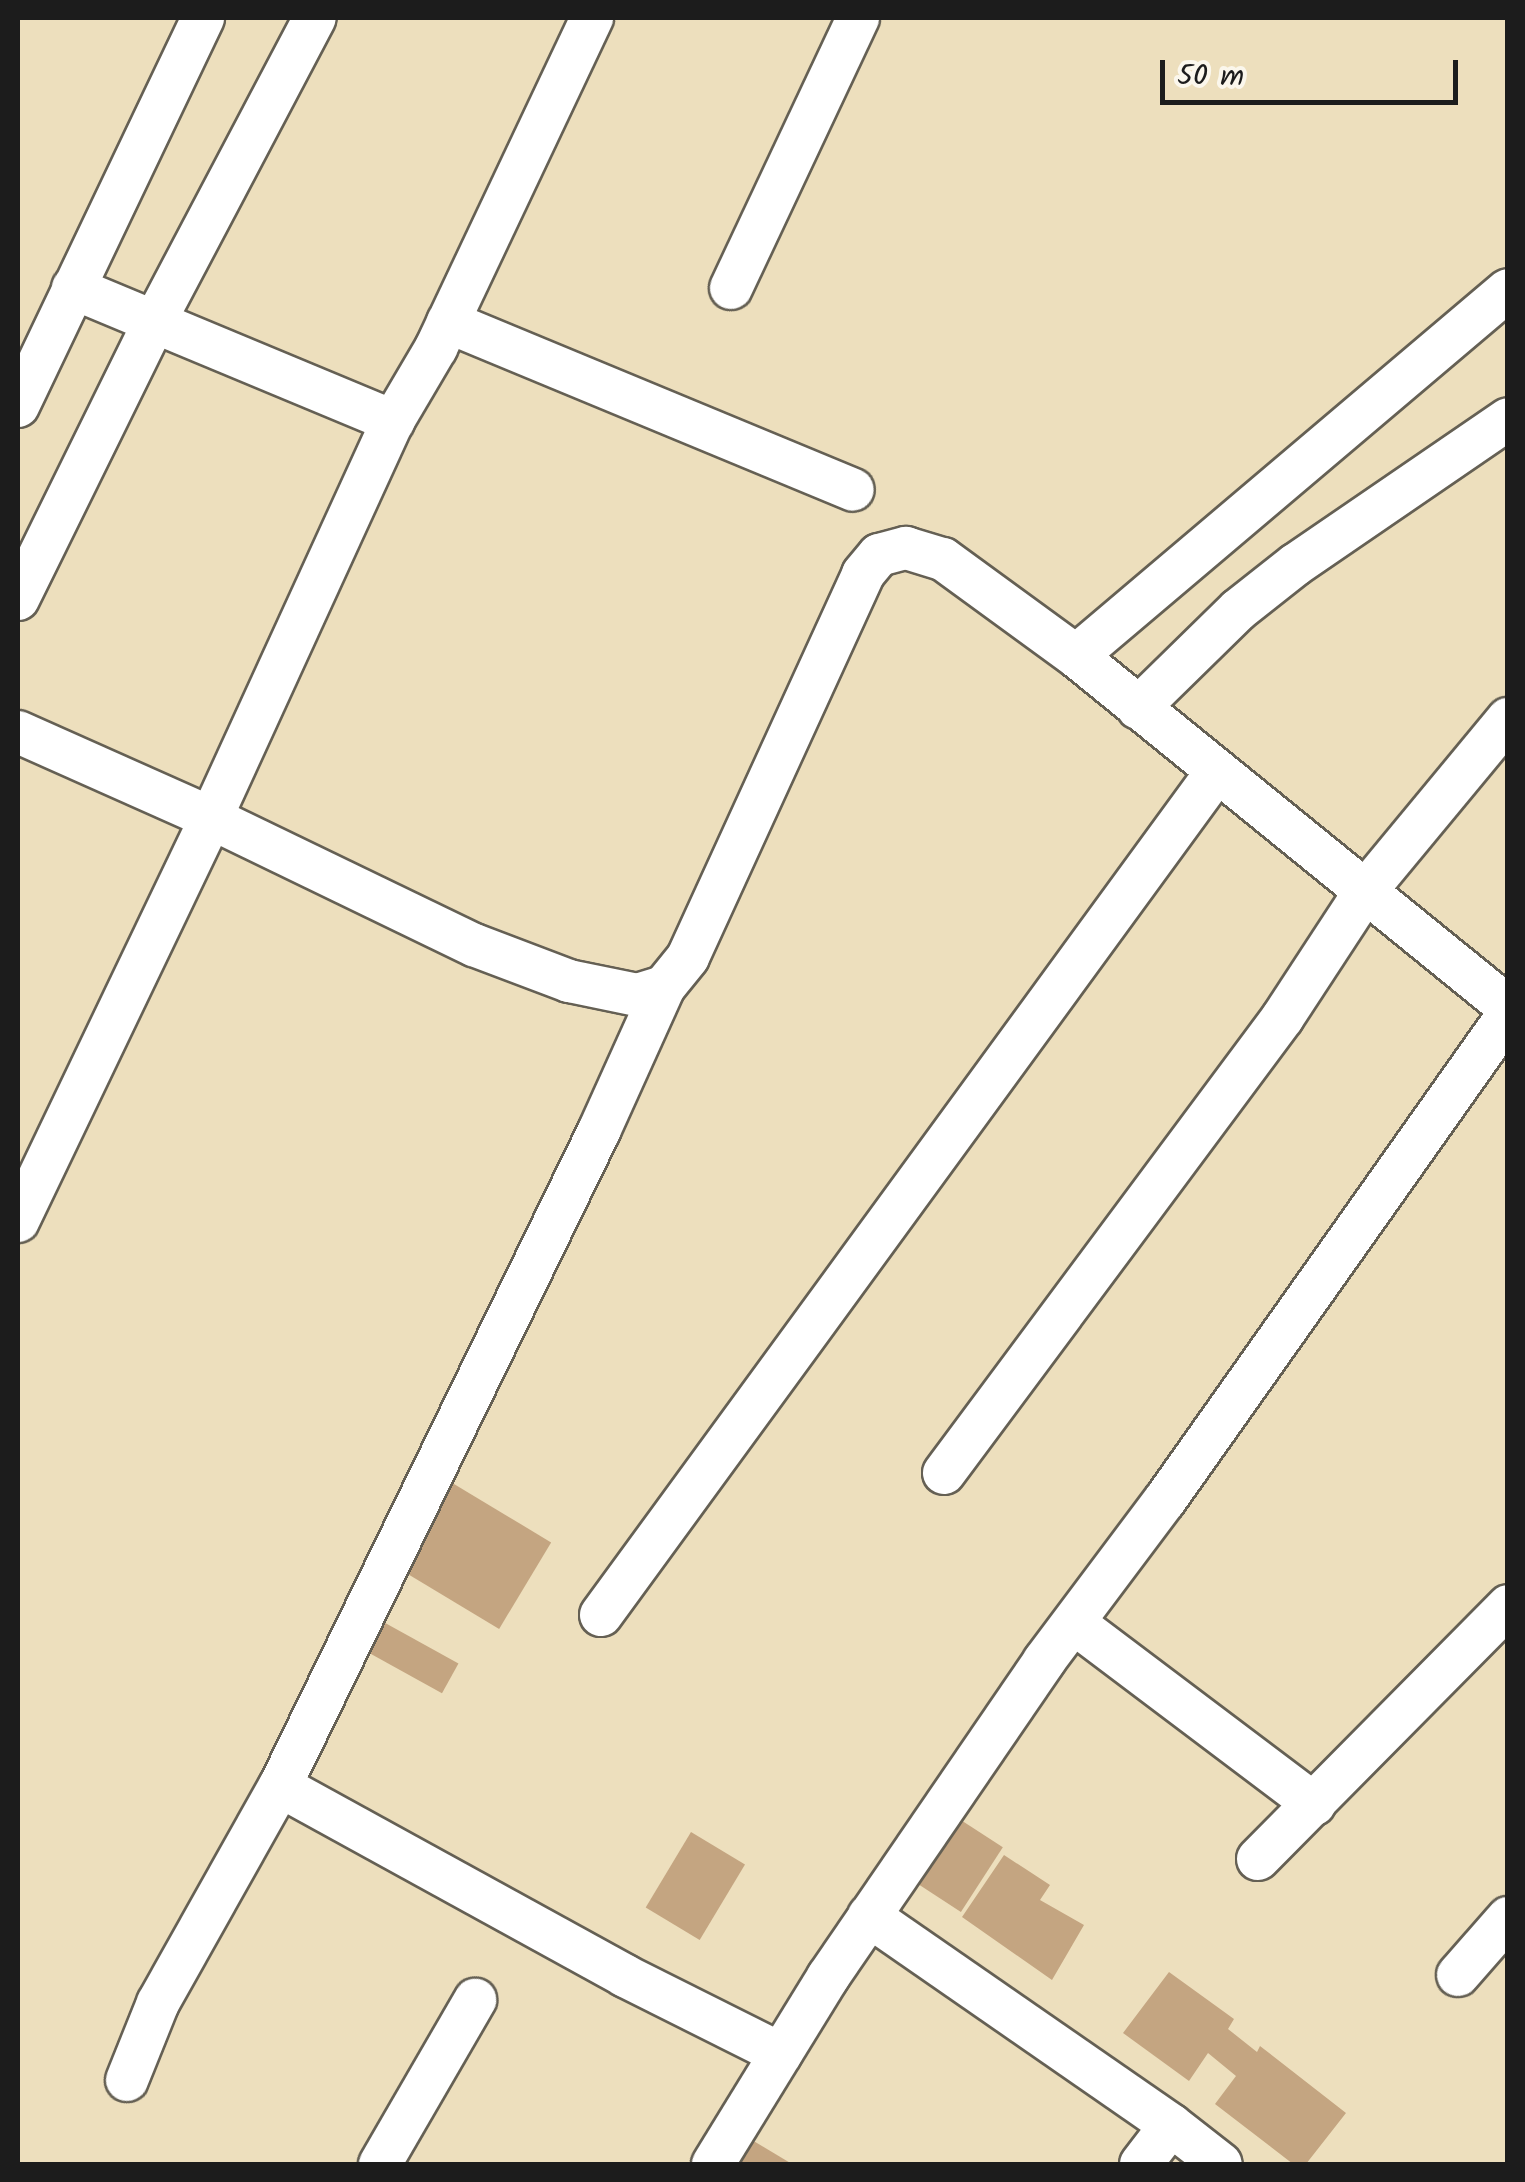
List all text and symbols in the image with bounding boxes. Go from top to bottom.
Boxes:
scale bar [1165,40,1462,102]
text: 50 m [1177,53,1244,101]

